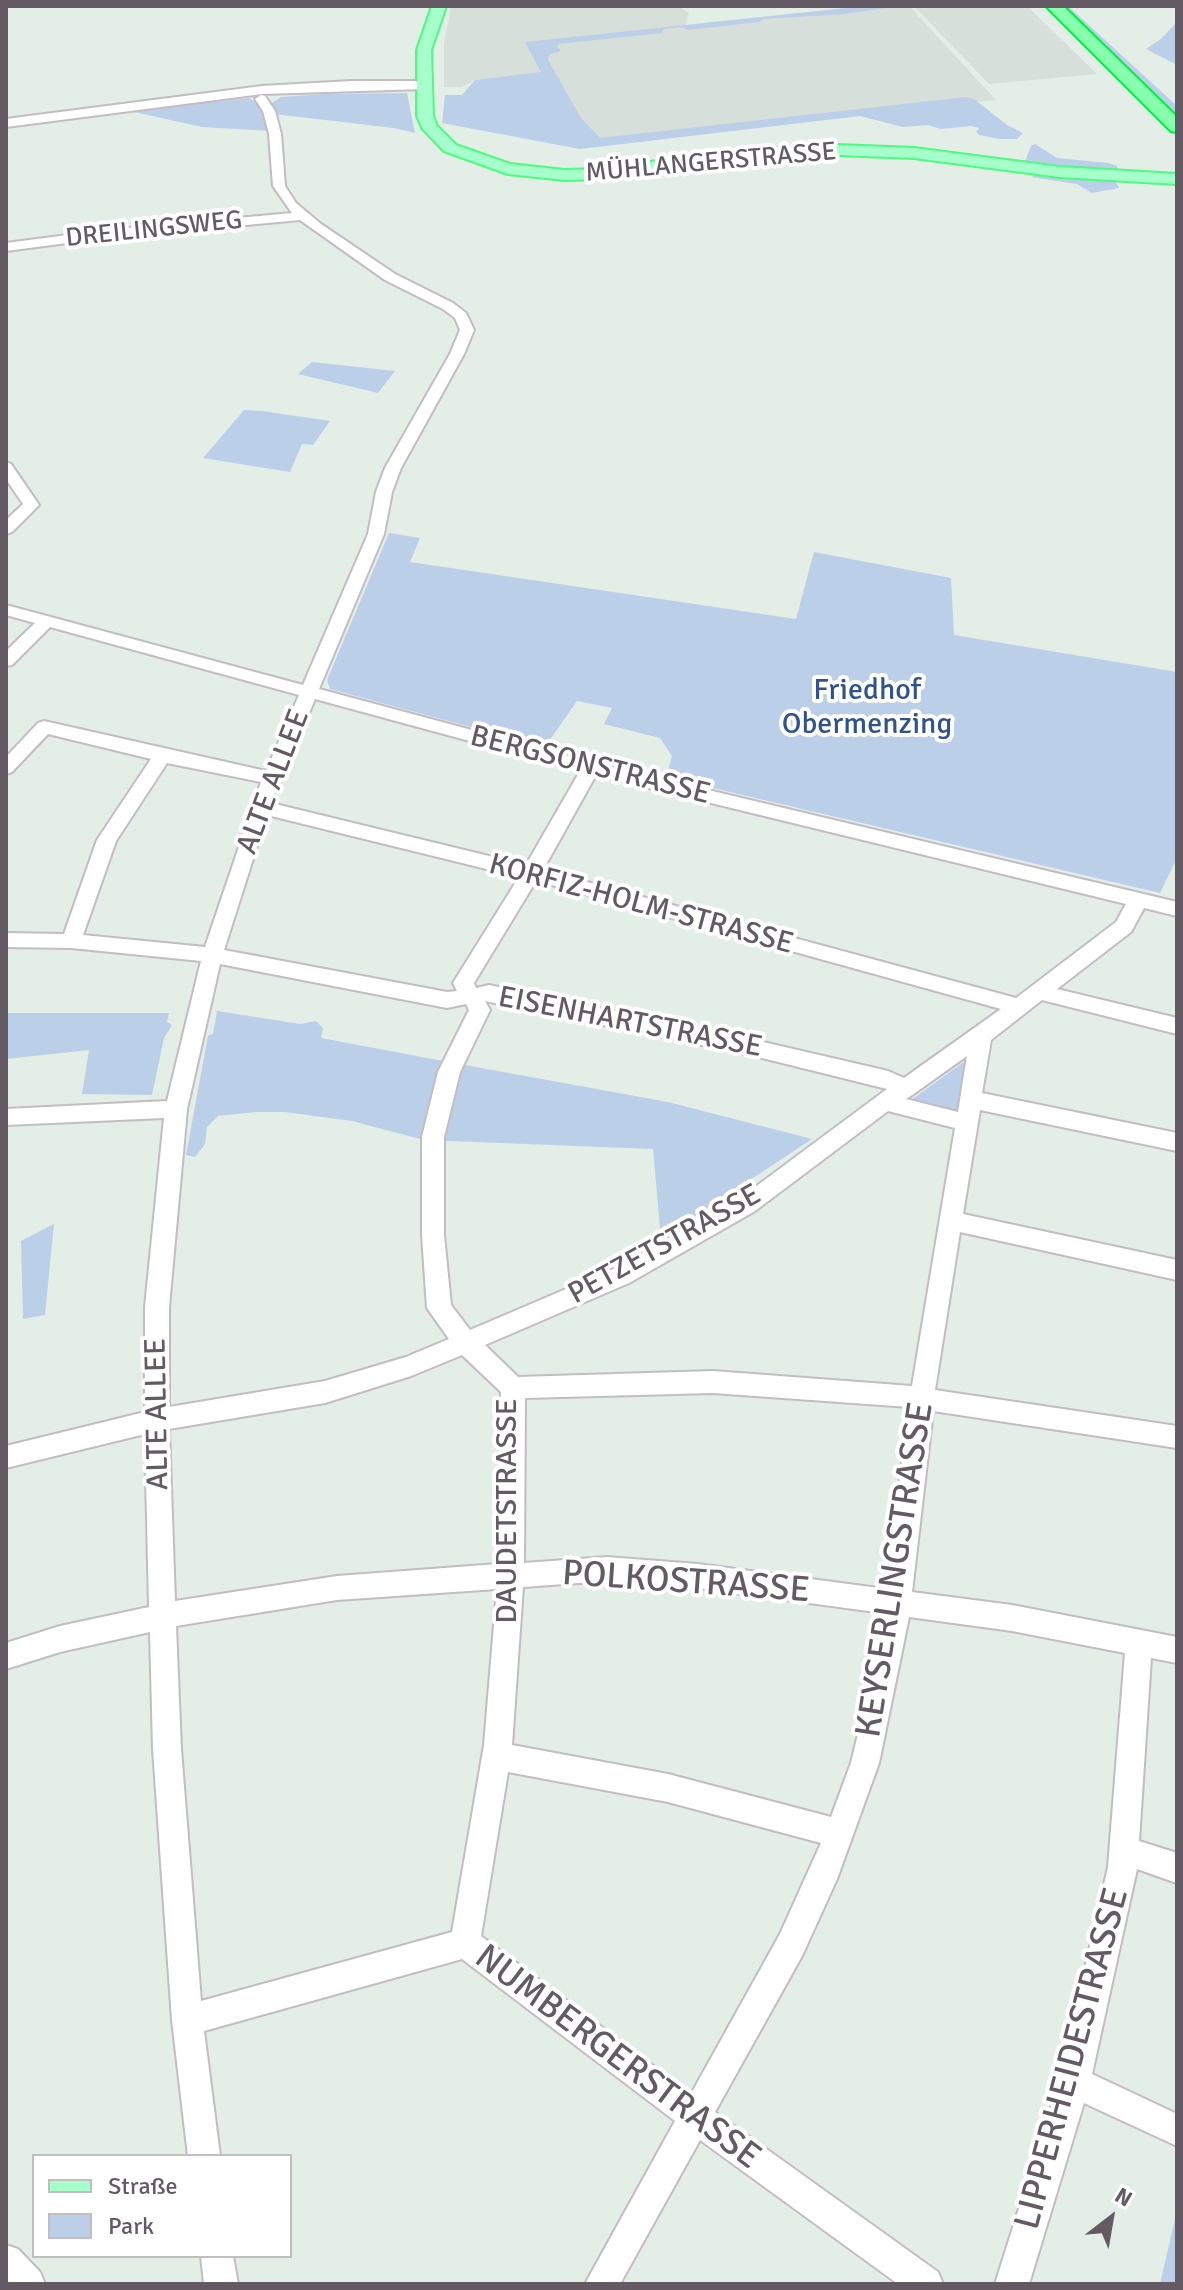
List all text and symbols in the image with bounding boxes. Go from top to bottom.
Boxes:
street label: MÜHLANGERSTRASSE [584,137,838,189]
street label: DREILINGSWEG [64,205,244,255]
park label: Friedhof Obermenzing [782,673,952,744]
street label: ALTE ALLEE [230,705,318,859]
street label: BERGSONSTRASSE [466,719,714,813]
street label: KORFIZ-HOLM-STRASSE [485,847,797,963]
street label: EISENHARTSTRASSE [495,980,765,1066]
street label: PETZETSTRASSE [562,1177,768,1313]
street label: ALTE ALLEE [139,1338,177,1490]
street label: DAUDETSTRASSE [490,1398,526,1624]
street label: KEYSERLINGSTRASSE [848,1399,944,1741]
street label: POLKOSTRASSE [561,1553,811,1613]
street label: LIPPERHEIDESTRASSE [1007,1884,1139,2234]
street label: NUMBERGERSTRASSE [466,1936,768,2180]
legend [32,2154,292,2258]
text: Straße [108,2171,178,2201]
north arrow [1071,2178,1151,2258]
text: N [1110,2181,1137,2213]
text: Park [108,2211,154,2241]

